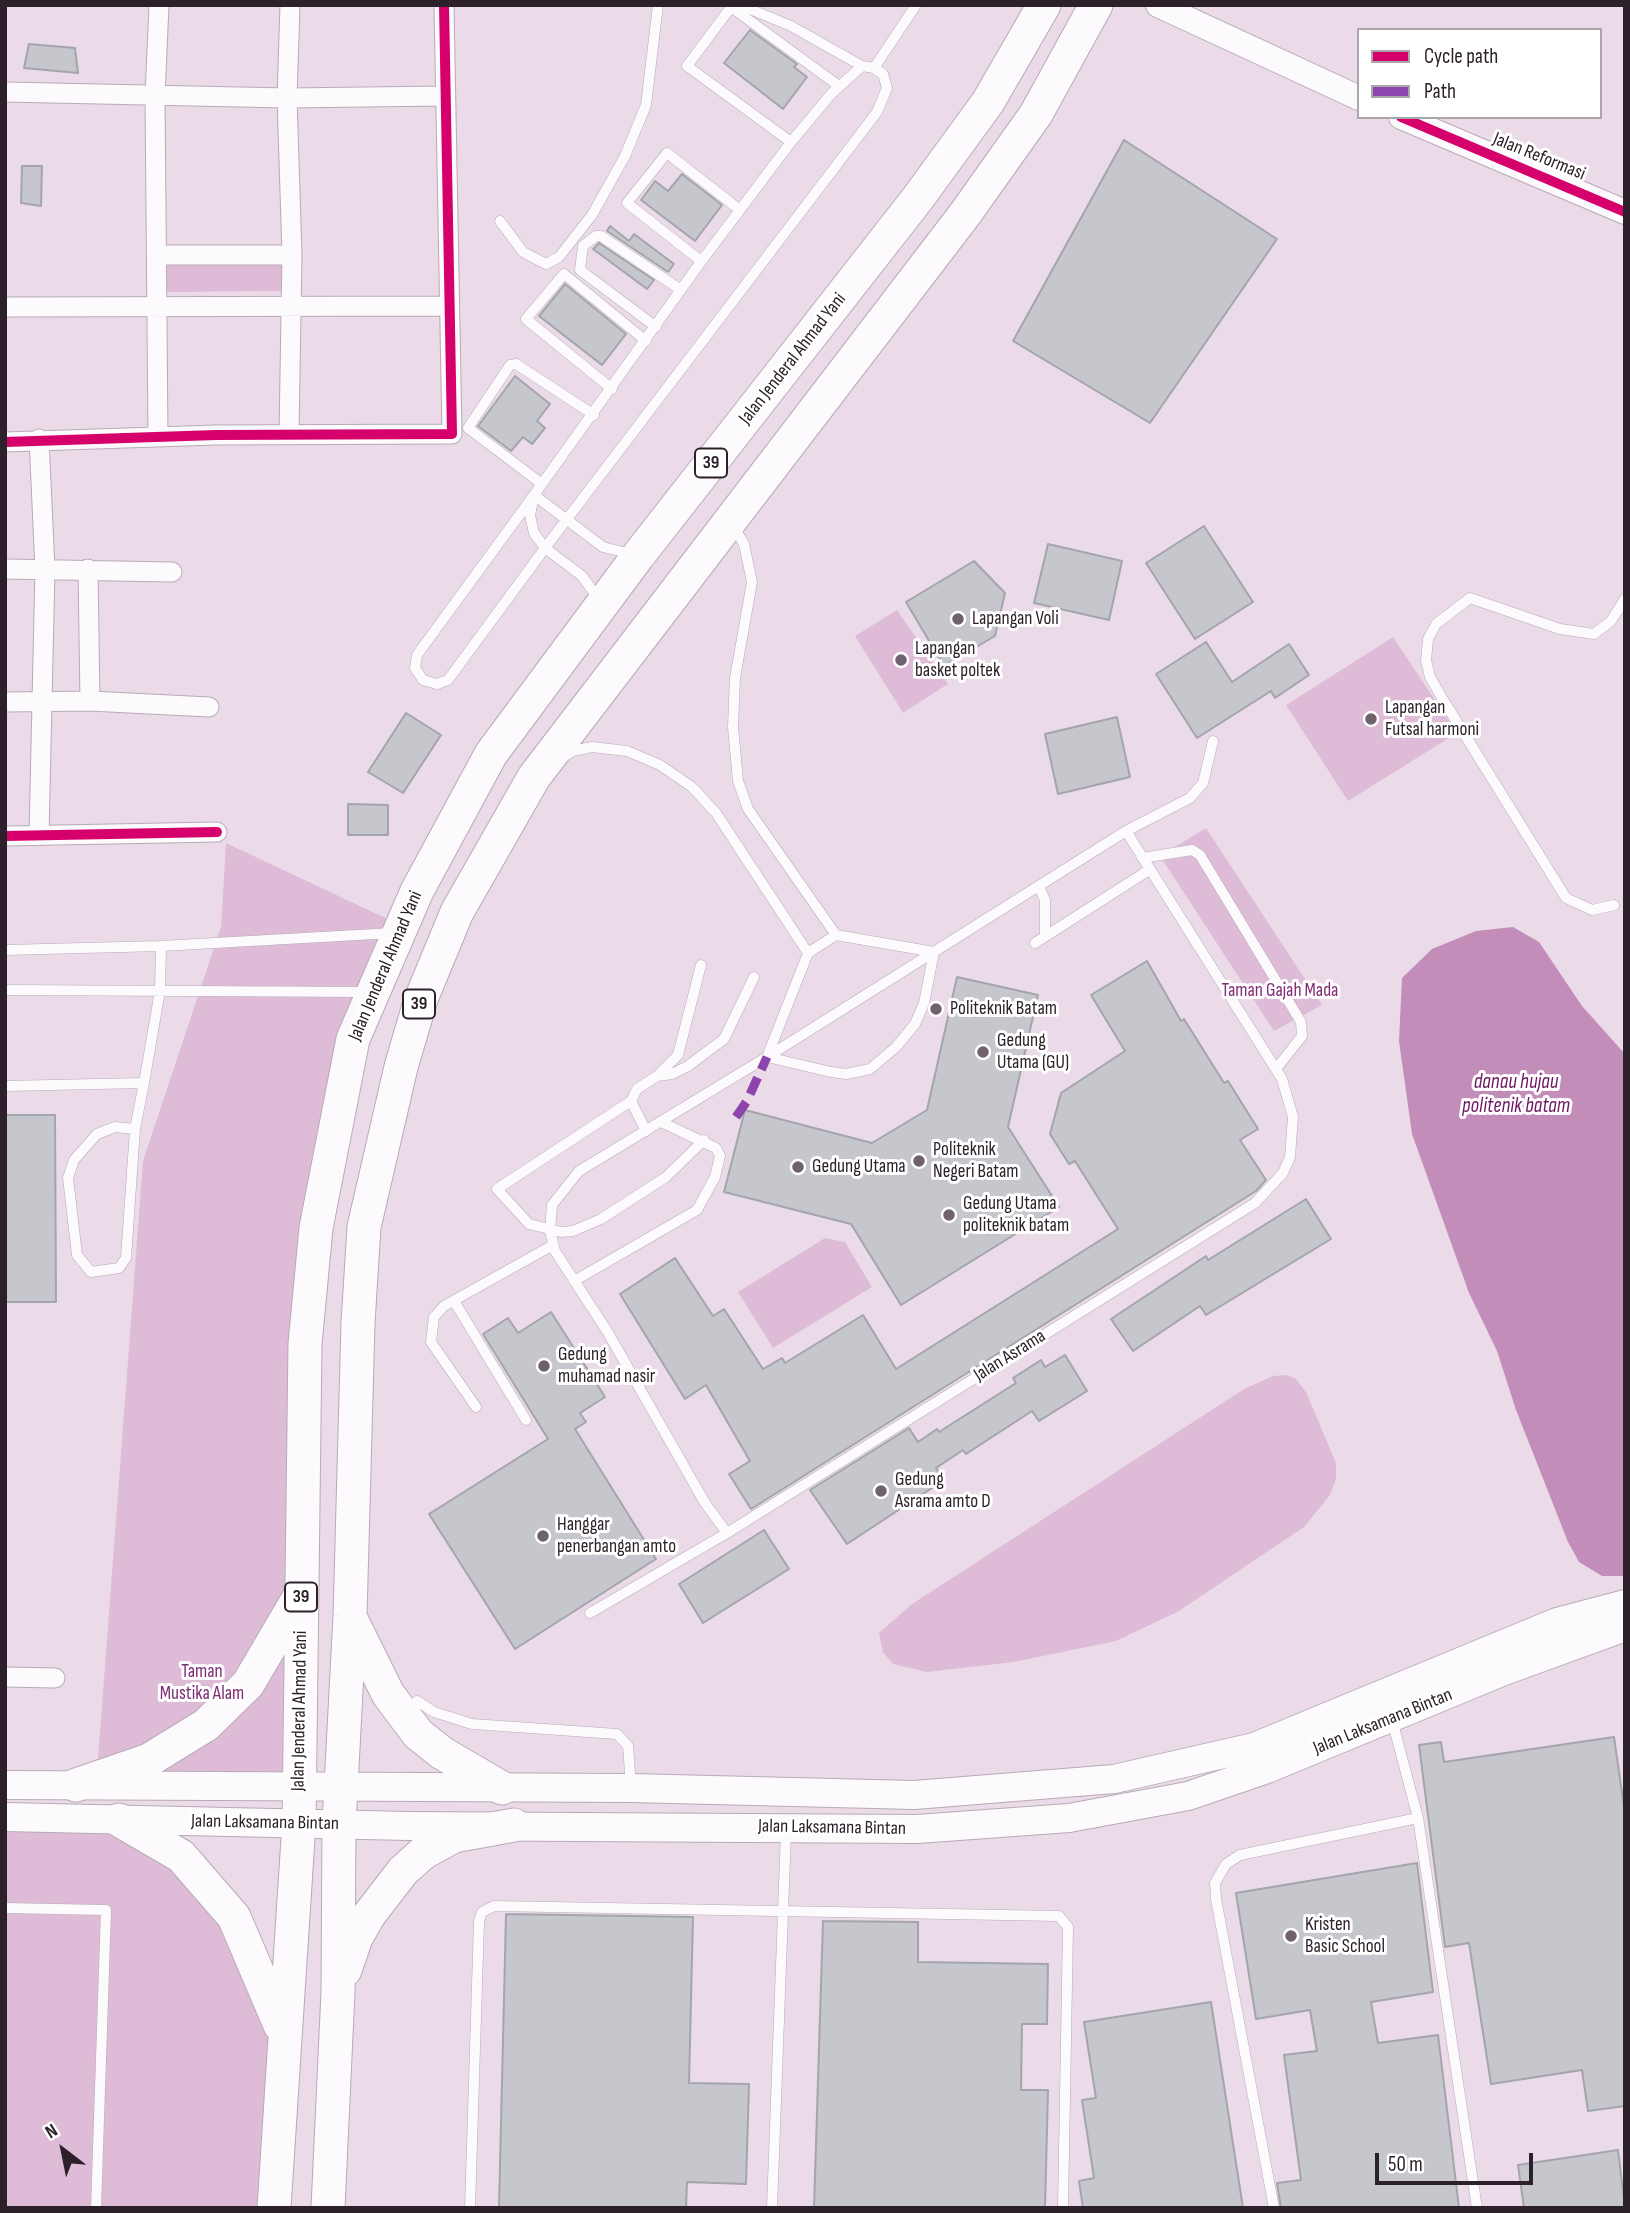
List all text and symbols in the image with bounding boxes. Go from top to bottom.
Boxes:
legend [1357,28,1602,119]
text: Cycle path [1424,44,1498,69]
text: Path [1424,79,1456,104]
street label: Jalan Reformasi [1489,128,1589,186]
street label: Jalan Jenderal Ahmad Yani [735,289,851,429]
road number: 39 [695,448,727,477]
place label: Lapangan Voli [972,608,1059,630]
marker: Lapangan Voli [950,611,966,627]
place label: Lapangan basket poltek [915,638,1000,682]
marker: Lapangan basket poltek [893,652,909,668]
place label: Lapangan Futsal harmoni [1385,697,1479,741]
marker: Lapangan Futsal harmoni [1363,711,1379,727]
street label: Jalan Jenderal Ahmad Yani [344,888,428,1044]
park label: Taman Gajah Mada [1222,980,1338,1002]
road number: 39 [403,989,435,1018]
place label: Politeknik Batam [950,998,1057,1020]
marker: Politeknik Batam [928,1001,944,1017]
place label: Gedung Utama (GU) [997,1030,1069,1074]
marker: Gedung Utama (GU) [975,1044,991,1060]
water label: danau hujau politenik batam [1462,1070,1570,1120]
place label: Politeknik Negeri Batam [933,1139,1019,1183]
marker: Politeknik Negeri Batam [911,1153,927,1169]
place label: Gedung Utama [812,1156,906,1178]
marker: Gedung Utama [790,1159,806,1175]
place label: Gedung Utama politeknik batam [963,1193,1069,1237]
marker: Gedung Utama politeknik batam [941,1207,957,1223]
street label: Jalan Asrama [970,1325,1050,1387]
place label: Gedung muhamad nasir [558,1344,655,1388]
marker: Gedung muhamad nasir [536,1358,552,1374]
place label: Gedung Asrama amto D [895,1469,991,1513]
marker: Gedung Asrama amto D [873,1483,889,1499]
place label: Hanggar penerbangan amto [557,1514,676,1558]
marker: Hanggar penerbangan amto [535,1528,551,1544]
road number: 39 [285,1582,317,1612]
street label: Jalan Jenderal Ahmad Yani [287,1631,313,1791]
park label: Taman Mustika Alam [160,1661,244,1705]
street label: Jalan Laksamana Bintan [1310,1684,1456,1760]
street label: Jalan Laksamana Bintan [191,1810,339,1836]
street label: Jalan Laksamana Bintan [758,1815,906,1841]
place label: Kristen Basic School [1305,1914,1385,1958]
marker: Kristen Basic School [1283,1928,1299,1944]
north arrow [28,2115,98,2185]
text: N [41,2119,62,2144]
scale bar [1378,2140,1536,2184]
text: 50 m [1388,2152,1423,2177]

